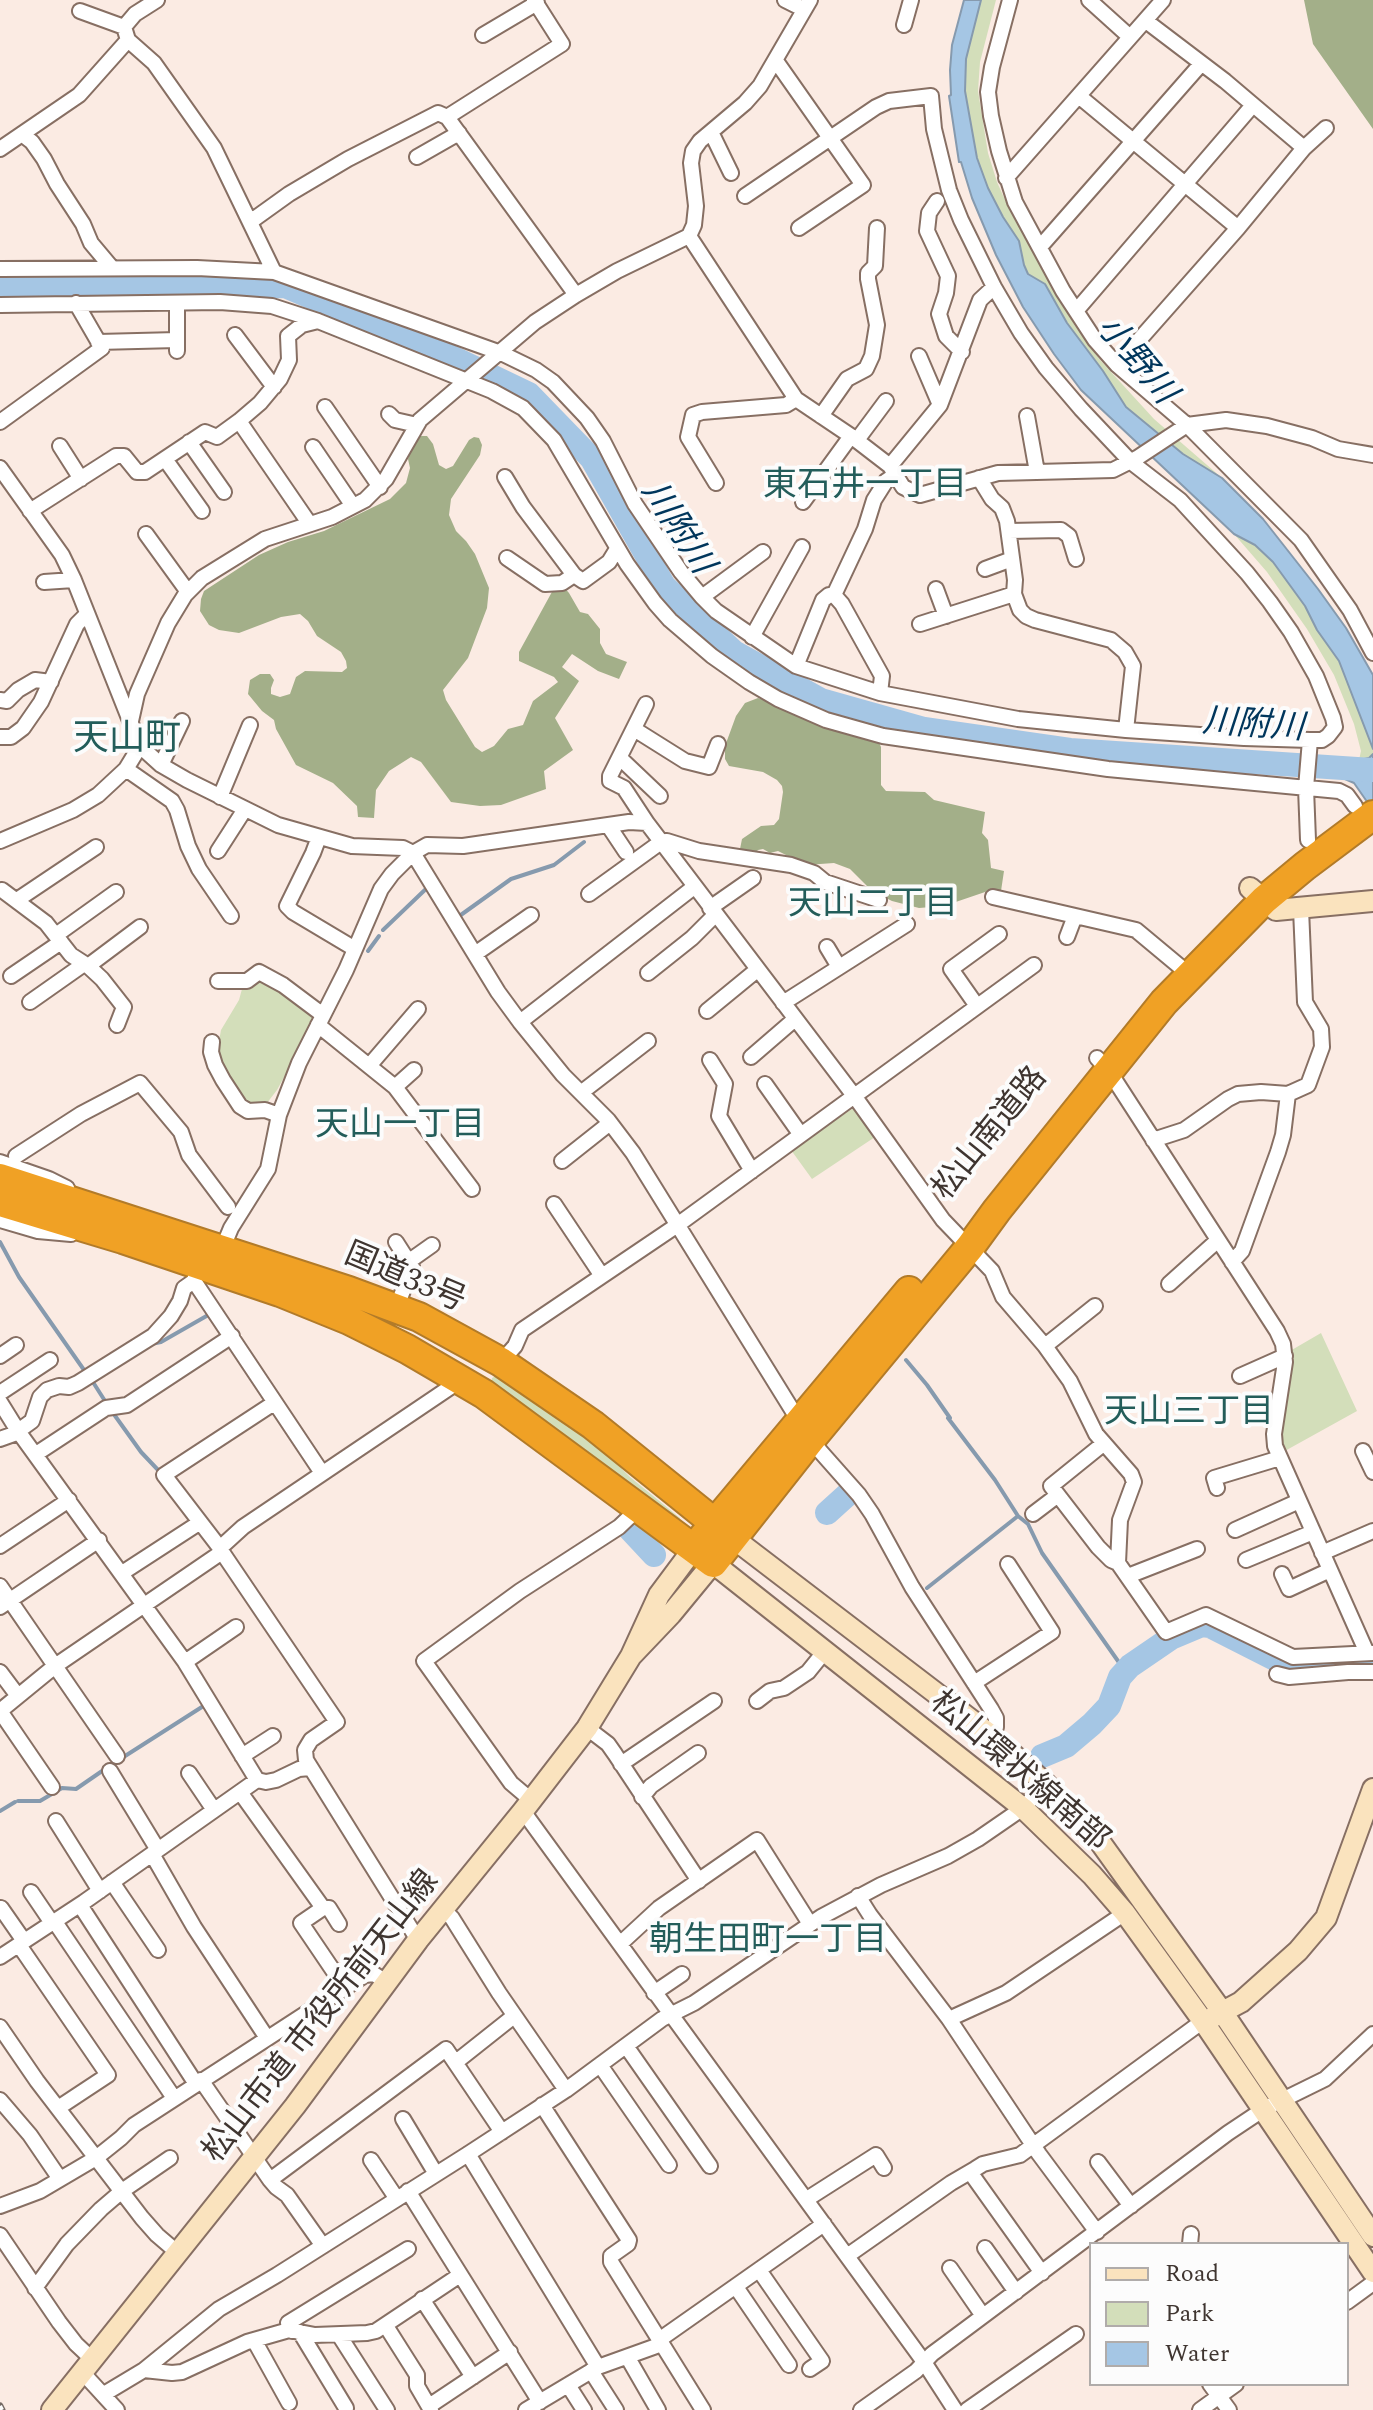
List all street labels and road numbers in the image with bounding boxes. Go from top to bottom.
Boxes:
street label: 松山南道路 [927,1061,1057,1209]
street label: 国道33号 [338,1237,470,1323]
street label: 松山環状線南部 [921,1685,1115,1861]
street label: 松山市道 市役所前天山線 [197,1864,449,2172]

